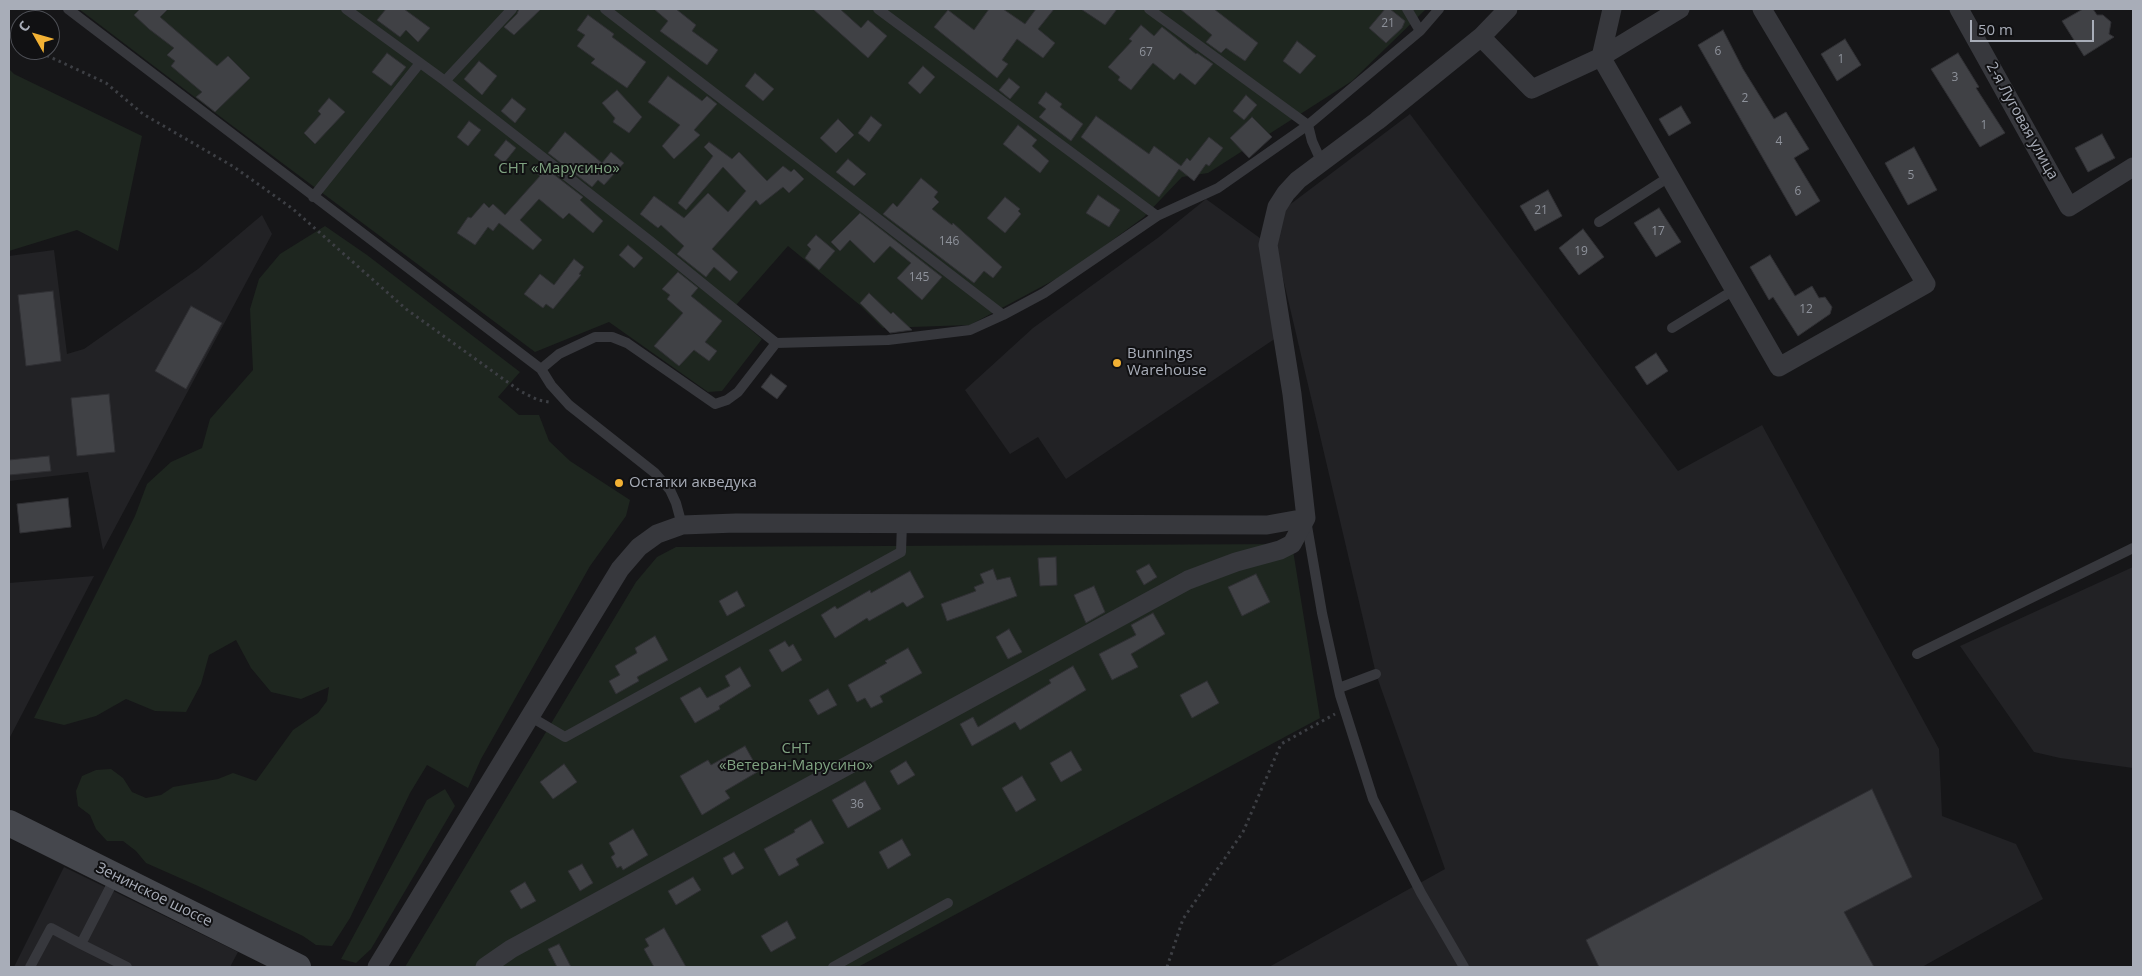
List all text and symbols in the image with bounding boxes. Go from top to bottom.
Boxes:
north arrow [10,10,60,60]
scale bar [1972,10,2096,42]
text: С [13,17,34,35]
house number: 21 [1381,17,1395,31]
text: 50 m [1978,19,2013,39]
house number: 6 [1715,45,1721,59]
house number: 67 [1139,46,1153,60]
house number: 1 [1838,53,1844,67]
street label: 2-я Луговая улица [1982,59,2062,183]
house number: 3 [1952,71,1958,85]
house number: 2 [1742,92,1748,106]
house number: 1 [1981,119,1987,133]
house number: 4 [1776,135,1782,149]
park label: СНТ «Марусино» [498,160,620,178]
house number: 5 [1908,169,1914,183]
house number: 6 [1795,185,1801,199]
house number: 21 [1534,204,1548,218]
house number: 17 [1651,225,1665,239]
house number: 146 [939,235,959,249]
house number: 19 [1574,245,1588,259]
house number: 145 [909,271,929,285]
house number: 12 [1799,303,1813,317]
place label: Bunnings Warehouse [1127,345,1207,380]
marker: Bunnings Warehouse [1111,357,1123,369]
place label: Остатки акведука [629,474,757,492]
marker: Остатки акведука [613,477,625,489]
park label: СНТ «Ветеран-Марусино» [719,740,873,775]
house number: 36 [850,798,864,812]
street label: Зенинское шоссе [93,859,215,931]

